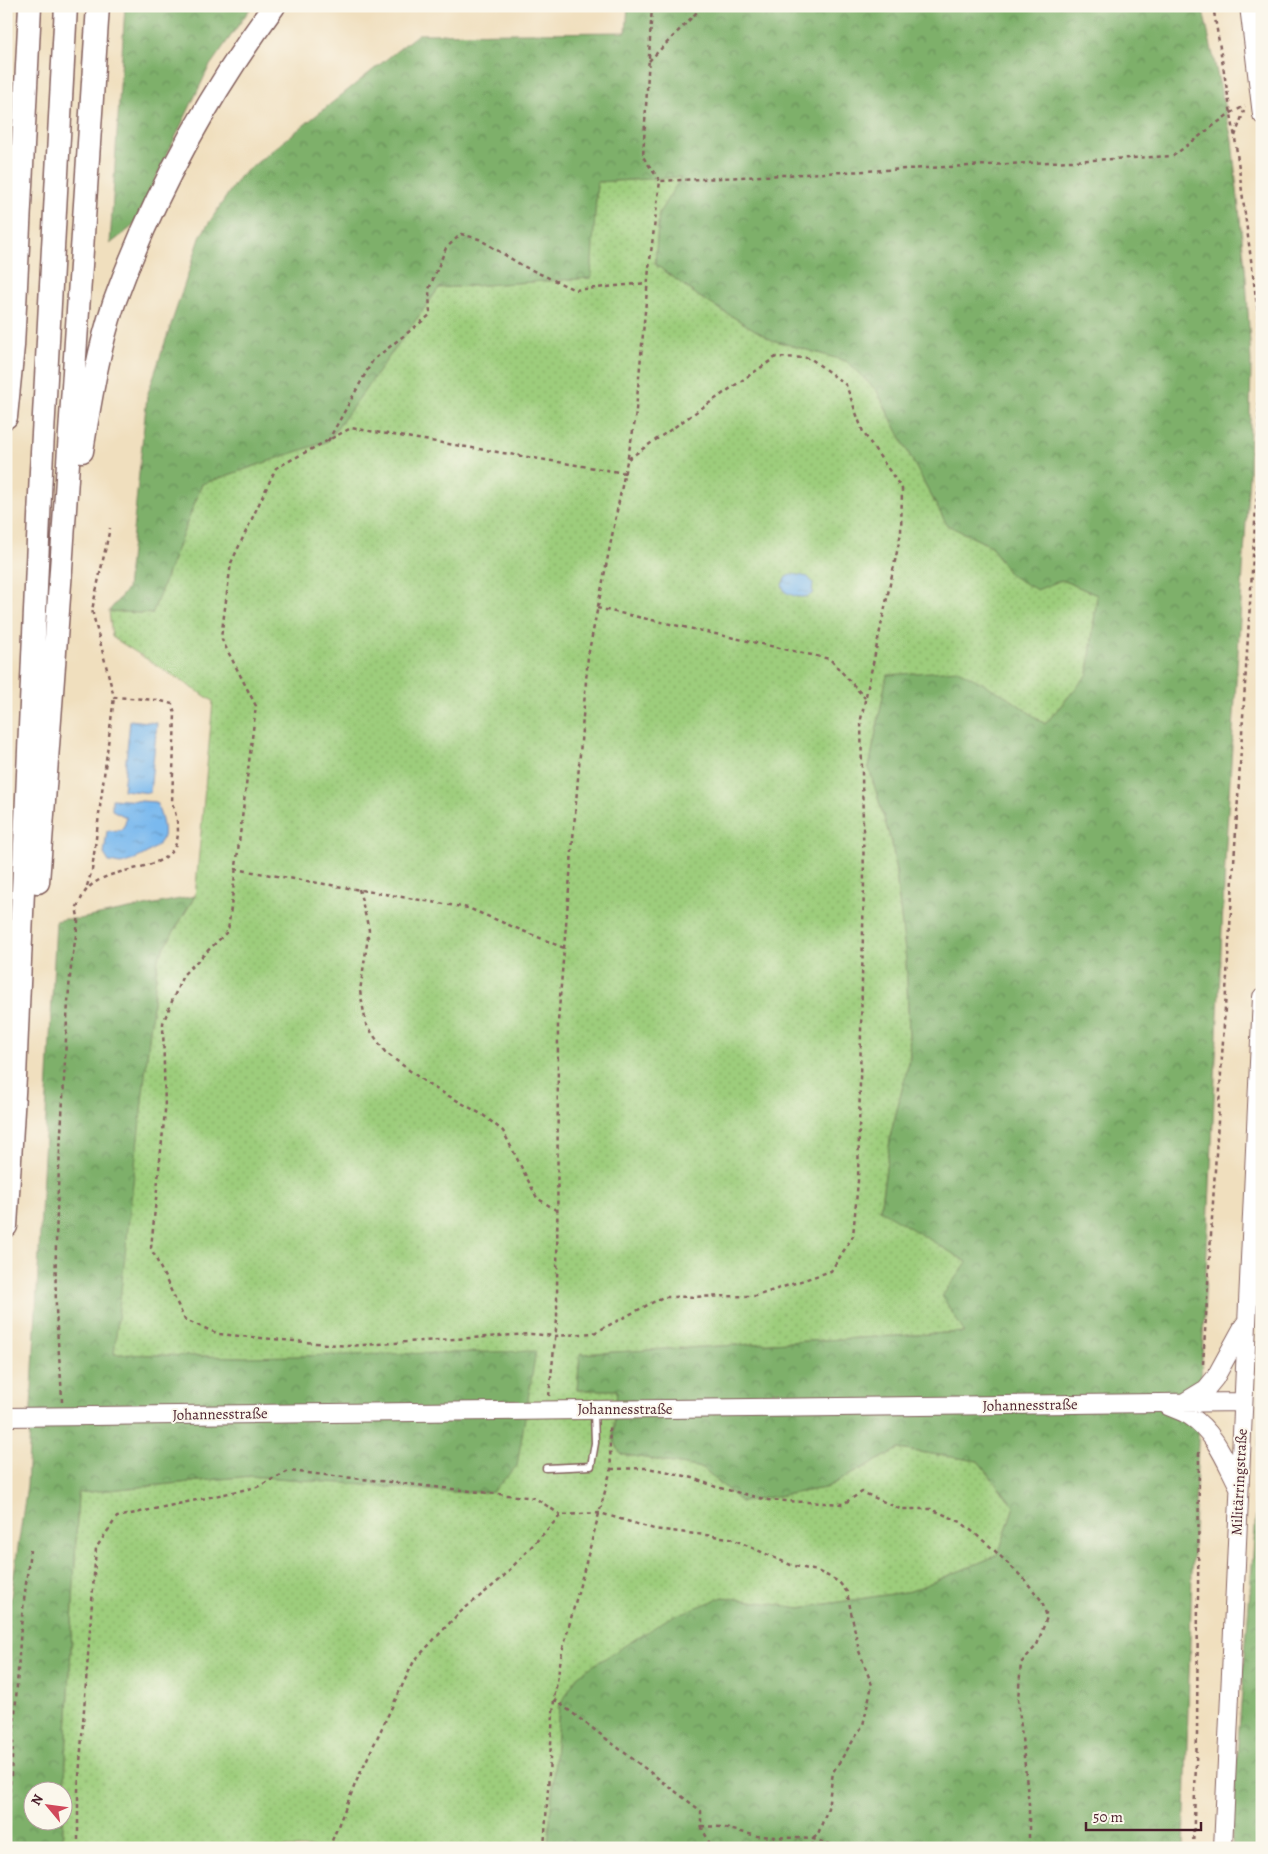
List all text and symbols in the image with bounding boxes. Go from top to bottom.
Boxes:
street label: Johannesstraße [982,1394,1078,1416]
street label: Johannesstraße [577,1399,673,1419]
street label: Johannesstraße [172,1403,268,1425]
street label: Militärringstraße [1226,1428,1252,1536]
north arrow [22,1782,72,1832]
text: N [26,1791,48,1809]
scale bar [1086,1799,1200,1831]
text: 50 m [1093,1807,1123,1827]

